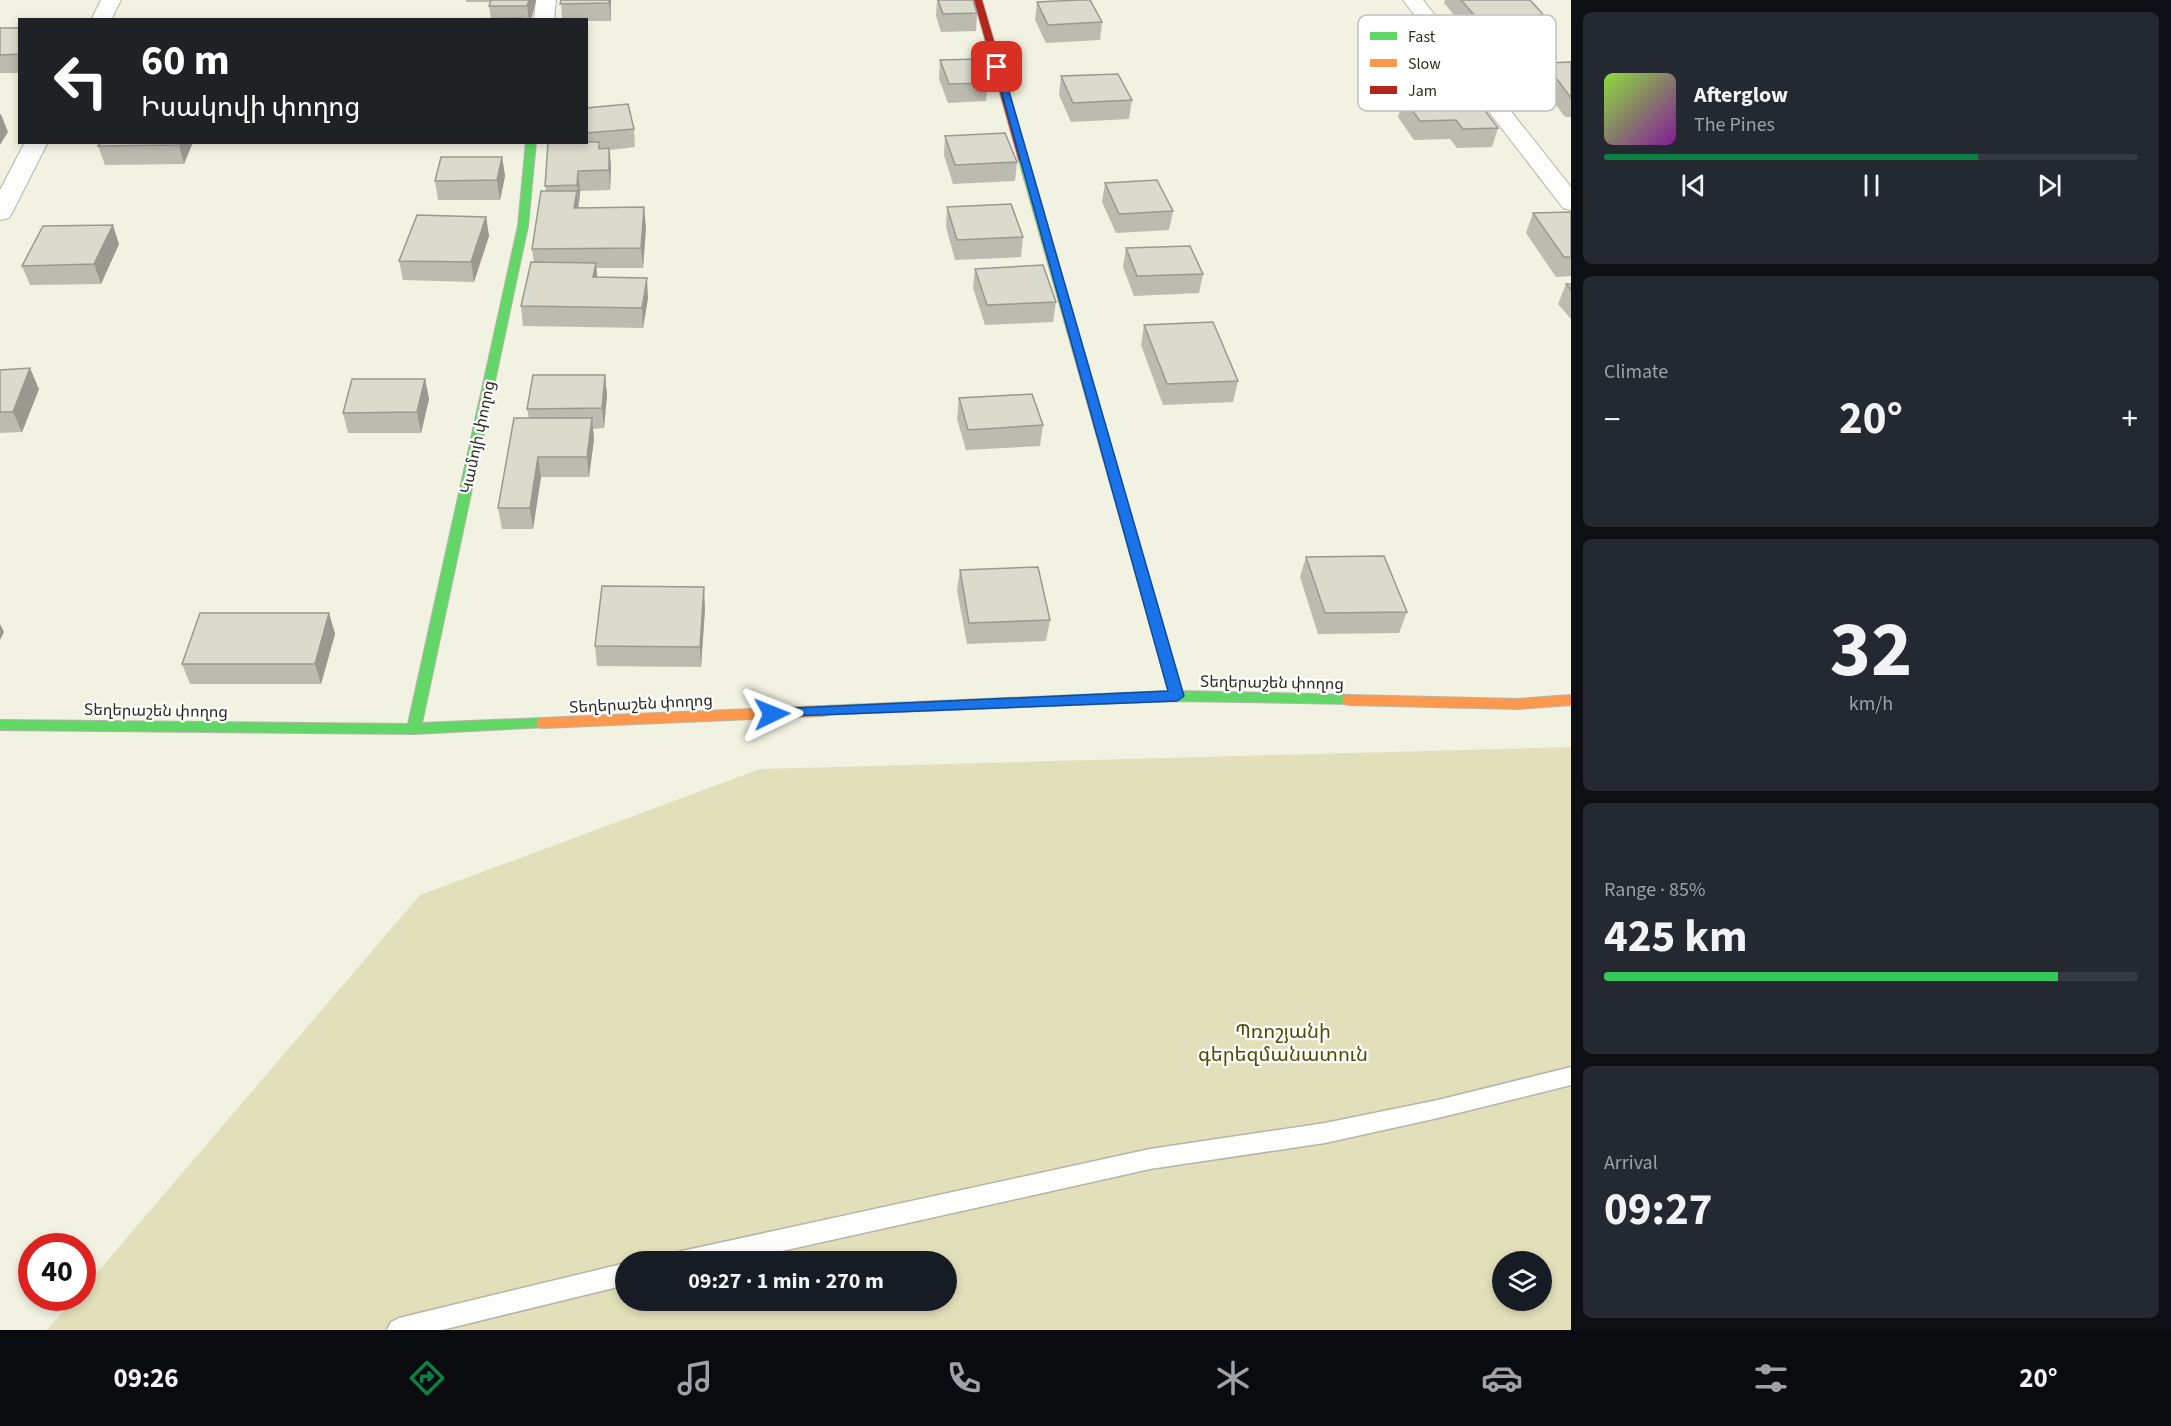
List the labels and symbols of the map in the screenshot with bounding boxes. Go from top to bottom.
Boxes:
legend [1358,15,1556,111]
text: Fast [1408,26,1436,48]
pin [971,41,1022,92]
text: Slow [1408,53,1441,75]
text: Jam [1408,80,1437,102]
street label: Կամոյի փողոց [455,379,501,496]
street label: Տեղերաշեն փողոց [1200,671,1344,695]
position arrow [740,682,804,746]
street label: Տեղերաշեն փողոց [569,689,713,719]
street label: Տեղերաշեն փողոց [84,699,228,723]
park label: Պռոշյանի գերեզմանատուն [1198,1018,1368,1069]
speed limit sign: 40 [18,1233,96,1311]

